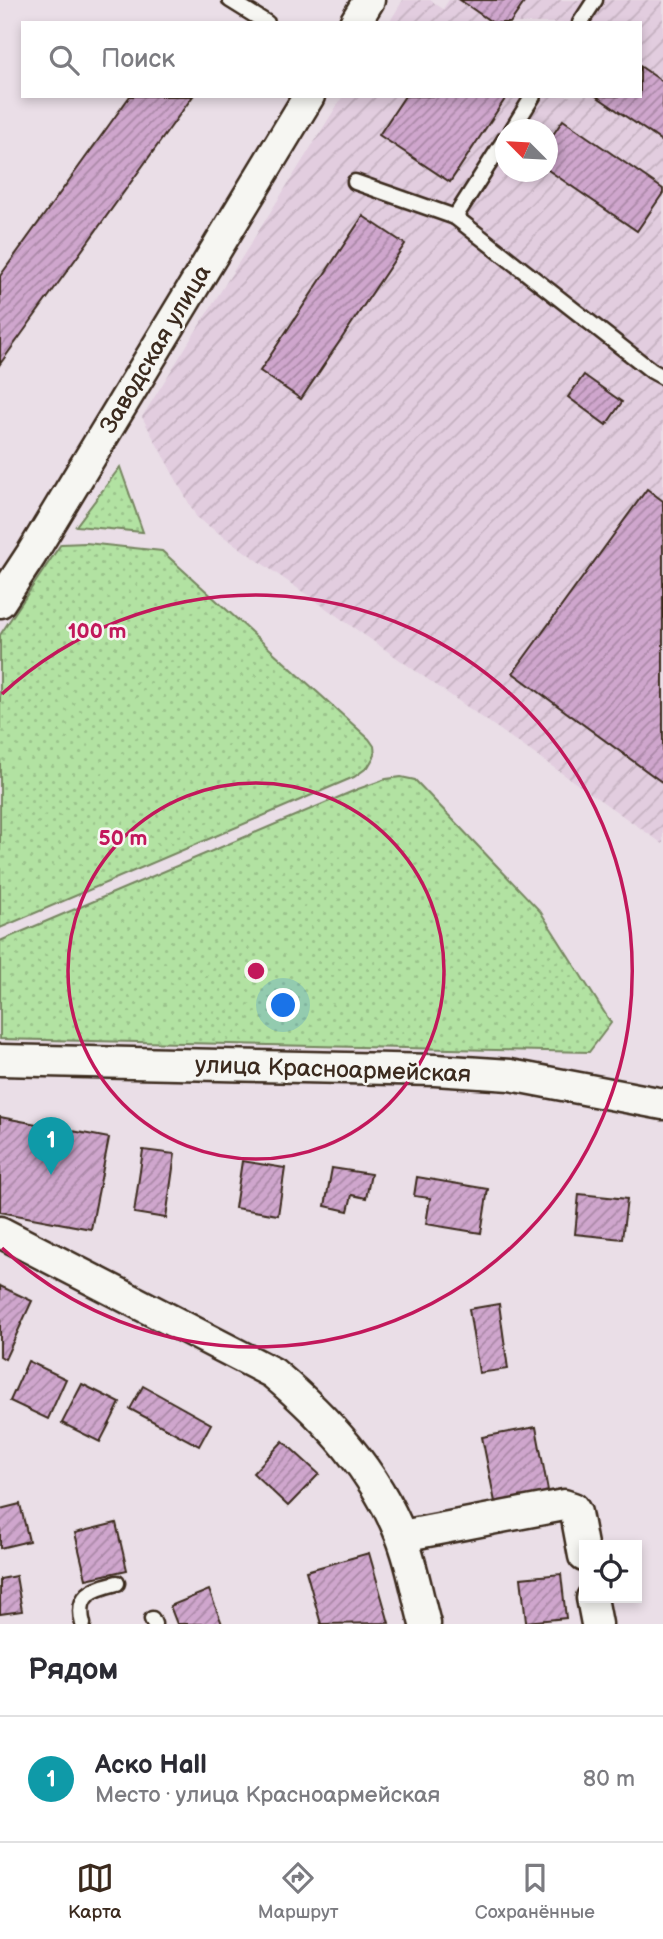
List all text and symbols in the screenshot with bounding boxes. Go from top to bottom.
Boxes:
search box [21,21,642,98]
icon: search [45,41,83,79]
text: Поиск [101,44,175,75]
north arrow [495,119,558,182]
street label: Заводская улица [94,260,217,439]
text: 100 m [68,619,126,644]
text: 50 m [99,826,147,851]
centre of rings [244,959,268,983]
your location [266,988,300,1022]
street label: улица Красноармейская [194,1050,472,1089]
pin: 1 [28,1117,74,1175]
map controls [579,1540,642,1603]
button: locate [579,1540,642,1603]
text: Рядом [28,1652,118,1688]
text: Аско Hall [95,1750,207,1781]
text: 1 [46,1765,56,1793]
text: 80 m [583,1765,635,1793]
text: Место · улица Красноармейская [95,1781,440,1809]
tab: Карта [68,1859,122,1924]
tab: Маршрут [258,1859,339,1924]
tab: Сохранённые [475,1859,595,1924]

